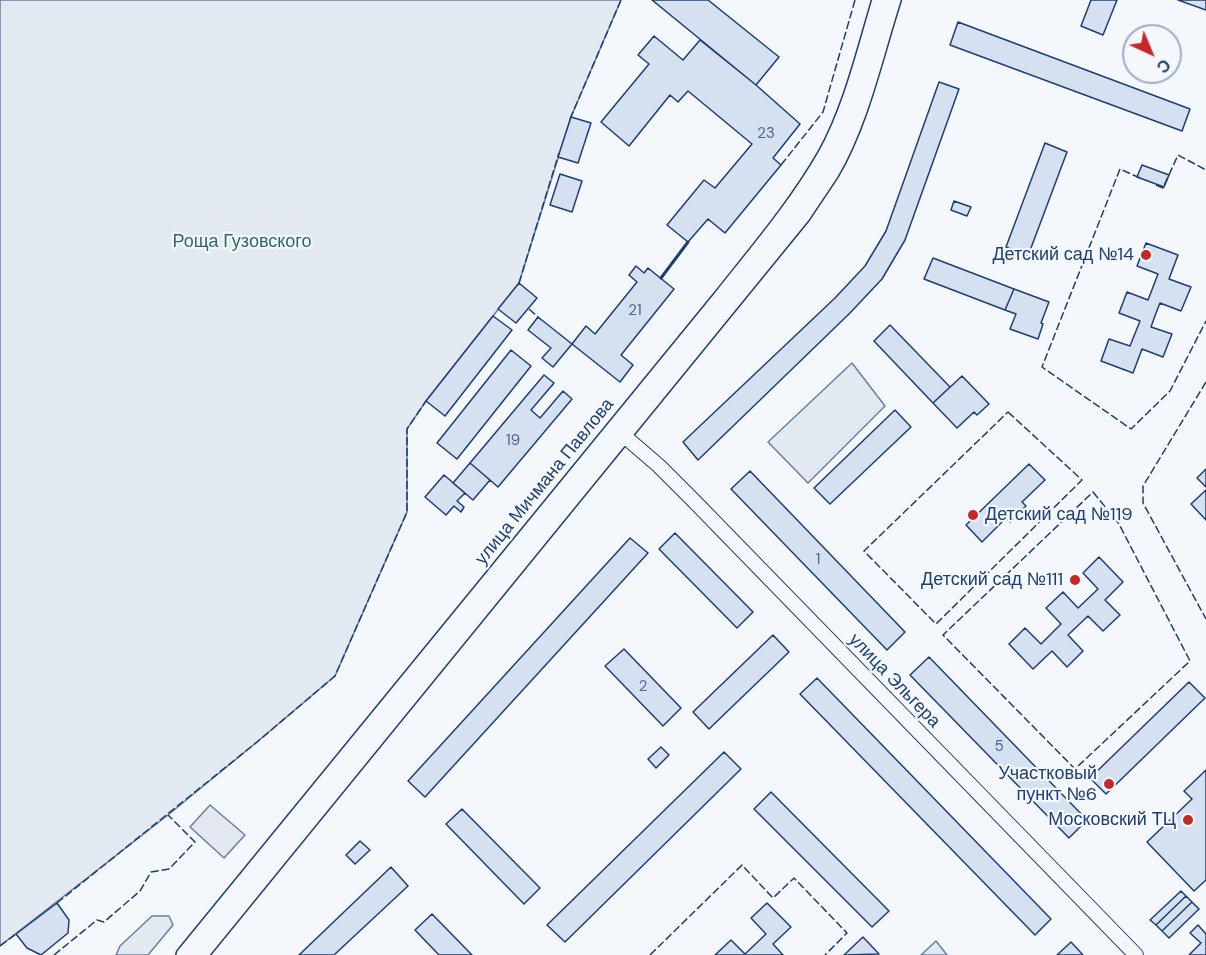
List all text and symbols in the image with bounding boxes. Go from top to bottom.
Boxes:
north arrow [1122,24,1182,84]
text: С [1152,54,1175,77]
house number: 23 [757,125,775,143]
park label: Роща Гузовского [172,231,312,253]
place label: Детский сад №14 [992,244,1134,266]
marker: Детский сад №14 [1139,248,1153,262]
house number: 21 [628,302,642,320]
street label: улица Мичмана Павлова [471,394,619,570]
house number: 19 [506,432,520,450]
place label: Детский сад №119 [985,504,1133,526]
marker: Детский сад №119 [966,508,980,522]
house number: 1 [816,551,820,569]
place label: Детский сад №111 [921,569,1063,591]
marker: Детский сад №111 [1068,573,1082,587]
street label: улица Эльгера [844,629,944,733]
house number: 2 [639,678,647,696]
house number: 5 [994,738,1004,756]
place label: Участковый пункт №6 [998,763,1097,806]
marker: Участковый пункт №6 [1102,777,1116,791]
place label: Московский ТЦ [1048,809,1176,831]
marker: Московский ТЦ [1181,813,1195,827]

